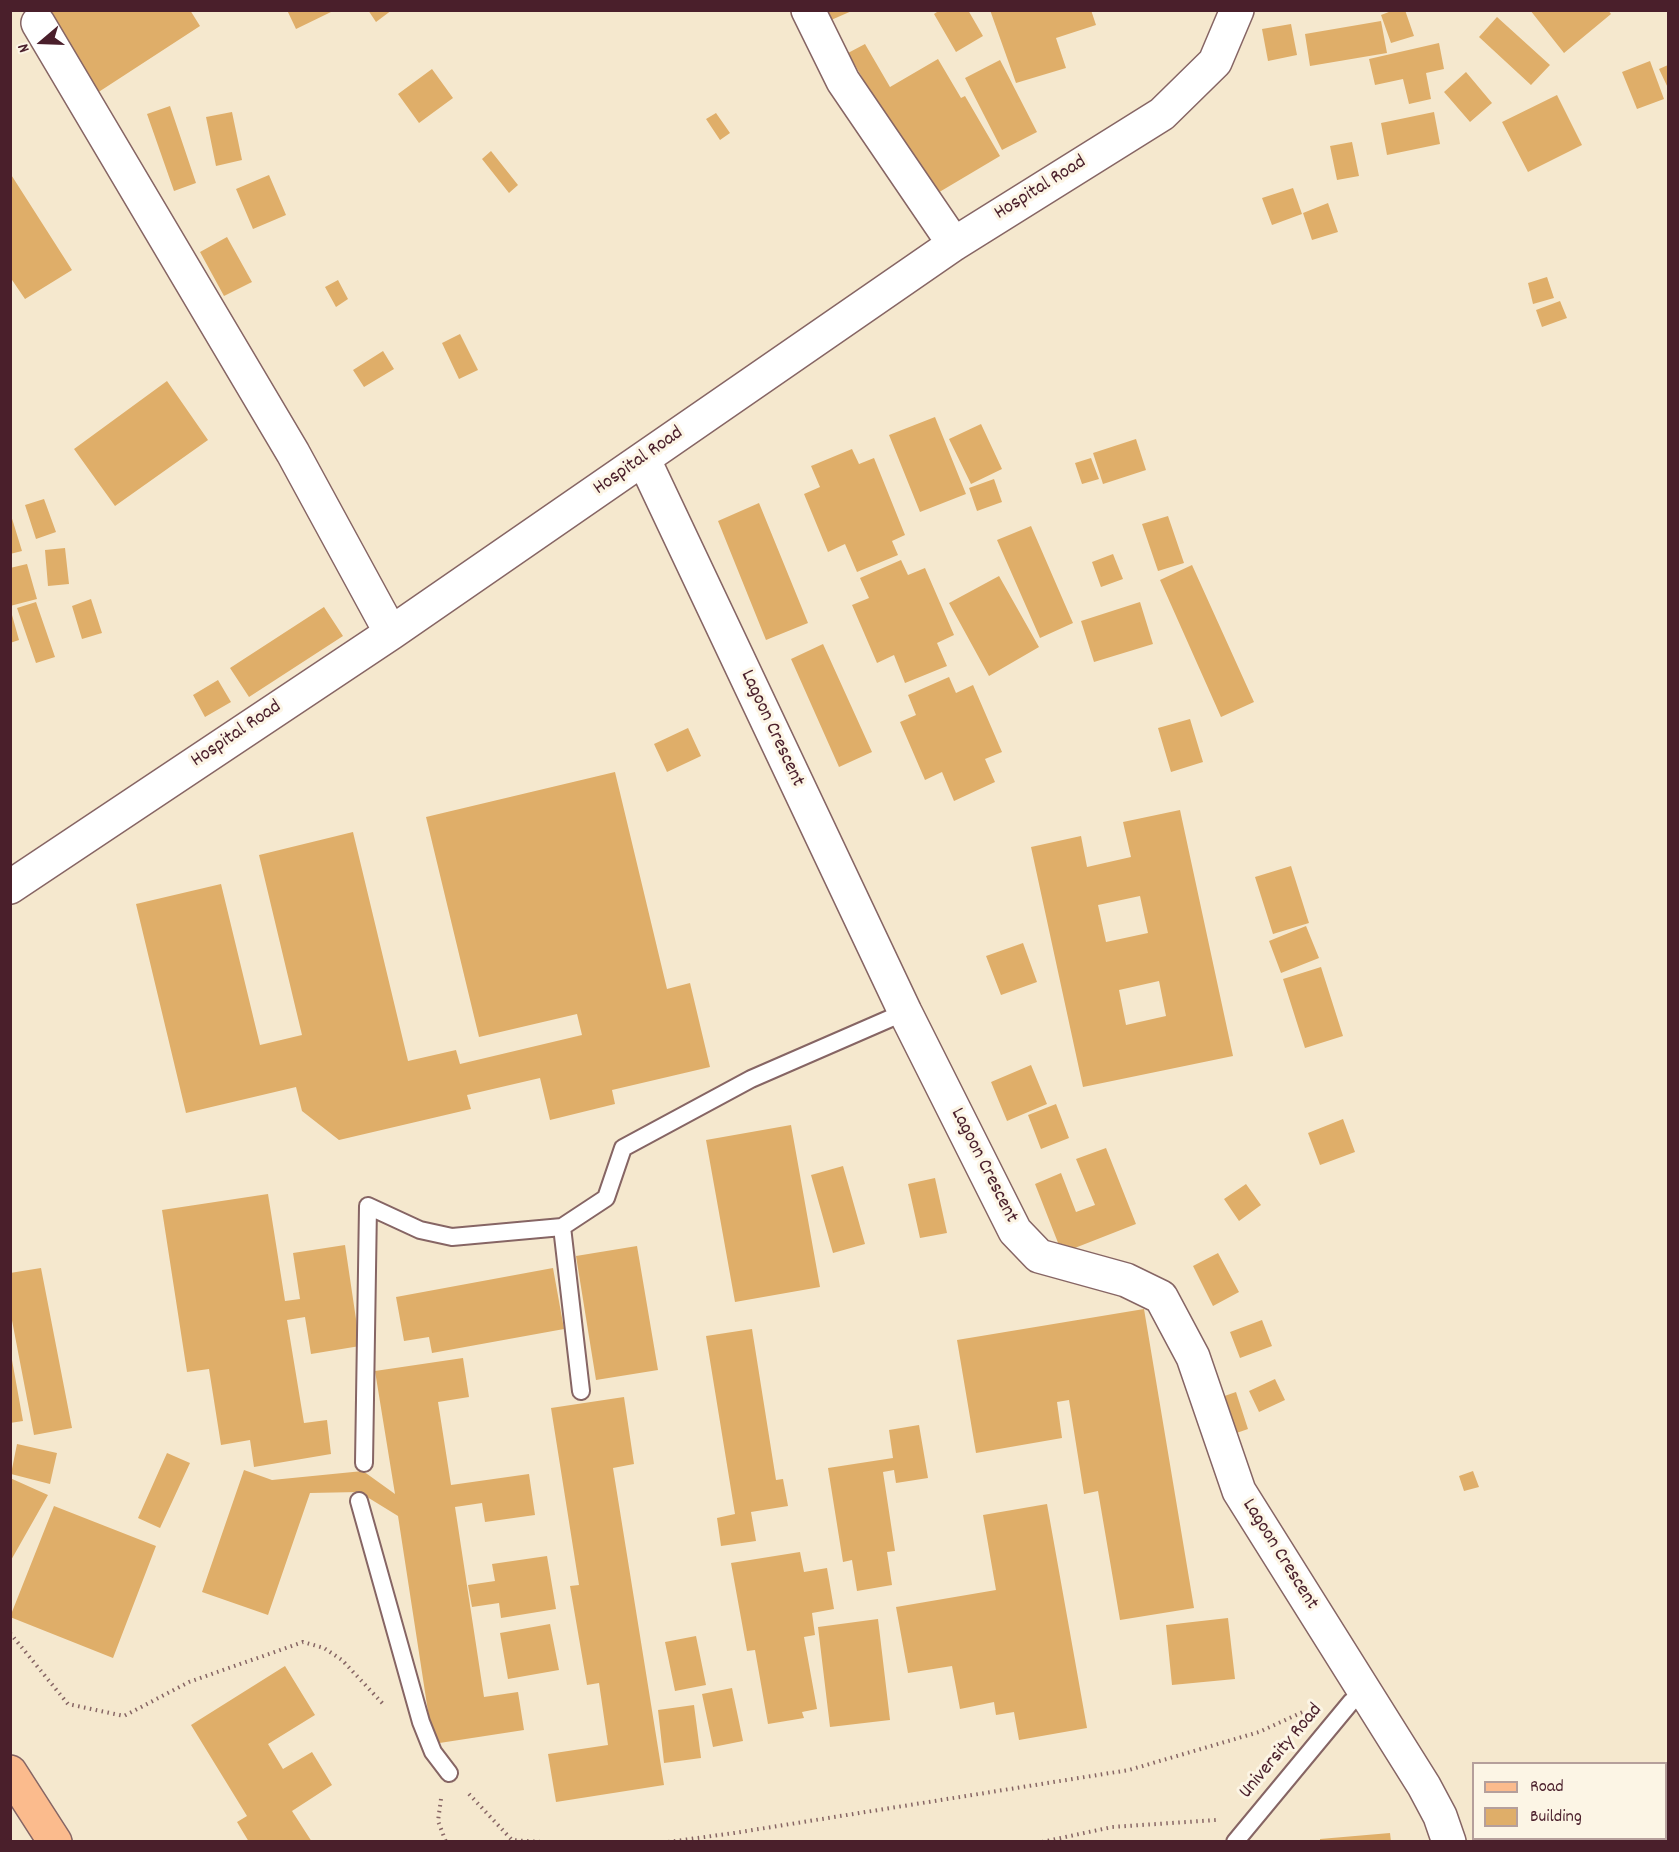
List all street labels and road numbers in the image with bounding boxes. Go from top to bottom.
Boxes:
street label: Hospital Road [991,151,1091,227]
street label: Hospital Road [590,422,688,502]
street label: Lagoon Crescent [734,667,808,791]
street label: Hospital Road [187,696,287,774]
street label: Lagoon Crescent [944,1104,1022,1228]
street label: Lagoon Crescent [1235,1495,1323,1615]
street label: University Road [1235,1700,1329,1804]

